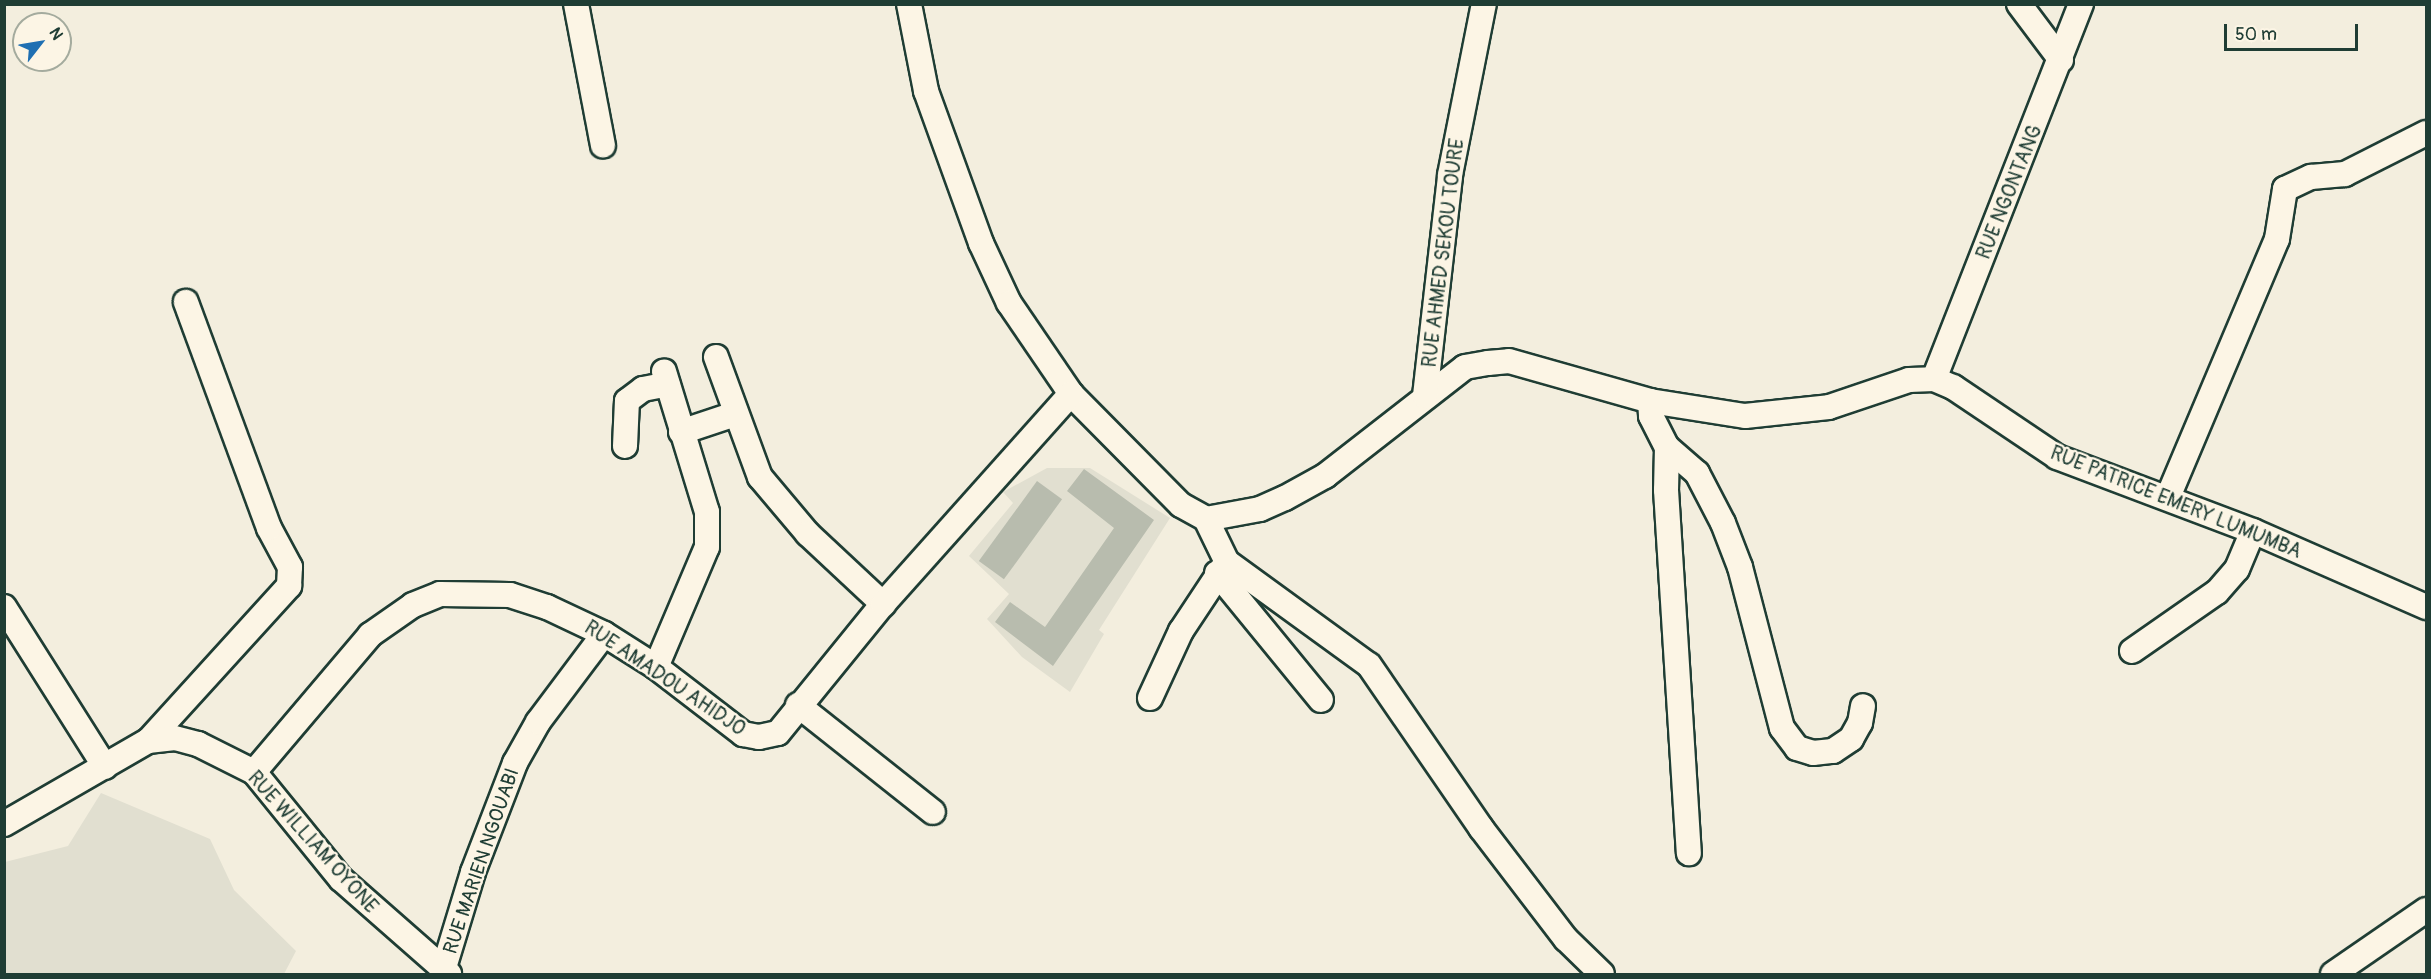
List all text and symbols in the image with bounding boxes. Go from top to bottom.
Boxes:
north arrow [12,12,72,72]
scale bar [2227,12,2360,50]
text: 50 m [2235,23,2277,46]
text: N [44,24,67,44]
street label: RUE NGONTANG [1971,121,2047,263]
street label: RUE AHMED SEKOU TOURE [1417,137,1469,369]
street label: RUE PATRICE EMERY LUMUMBA [2047,441,2305,563]
street label: RUE AMADOU AHIDJO [580,615,750,741]
street label: RUE MARIEN NGOUABI [438,765,524,957]
street label: RUE WILLIAM OYONE [243,766,383,918]

